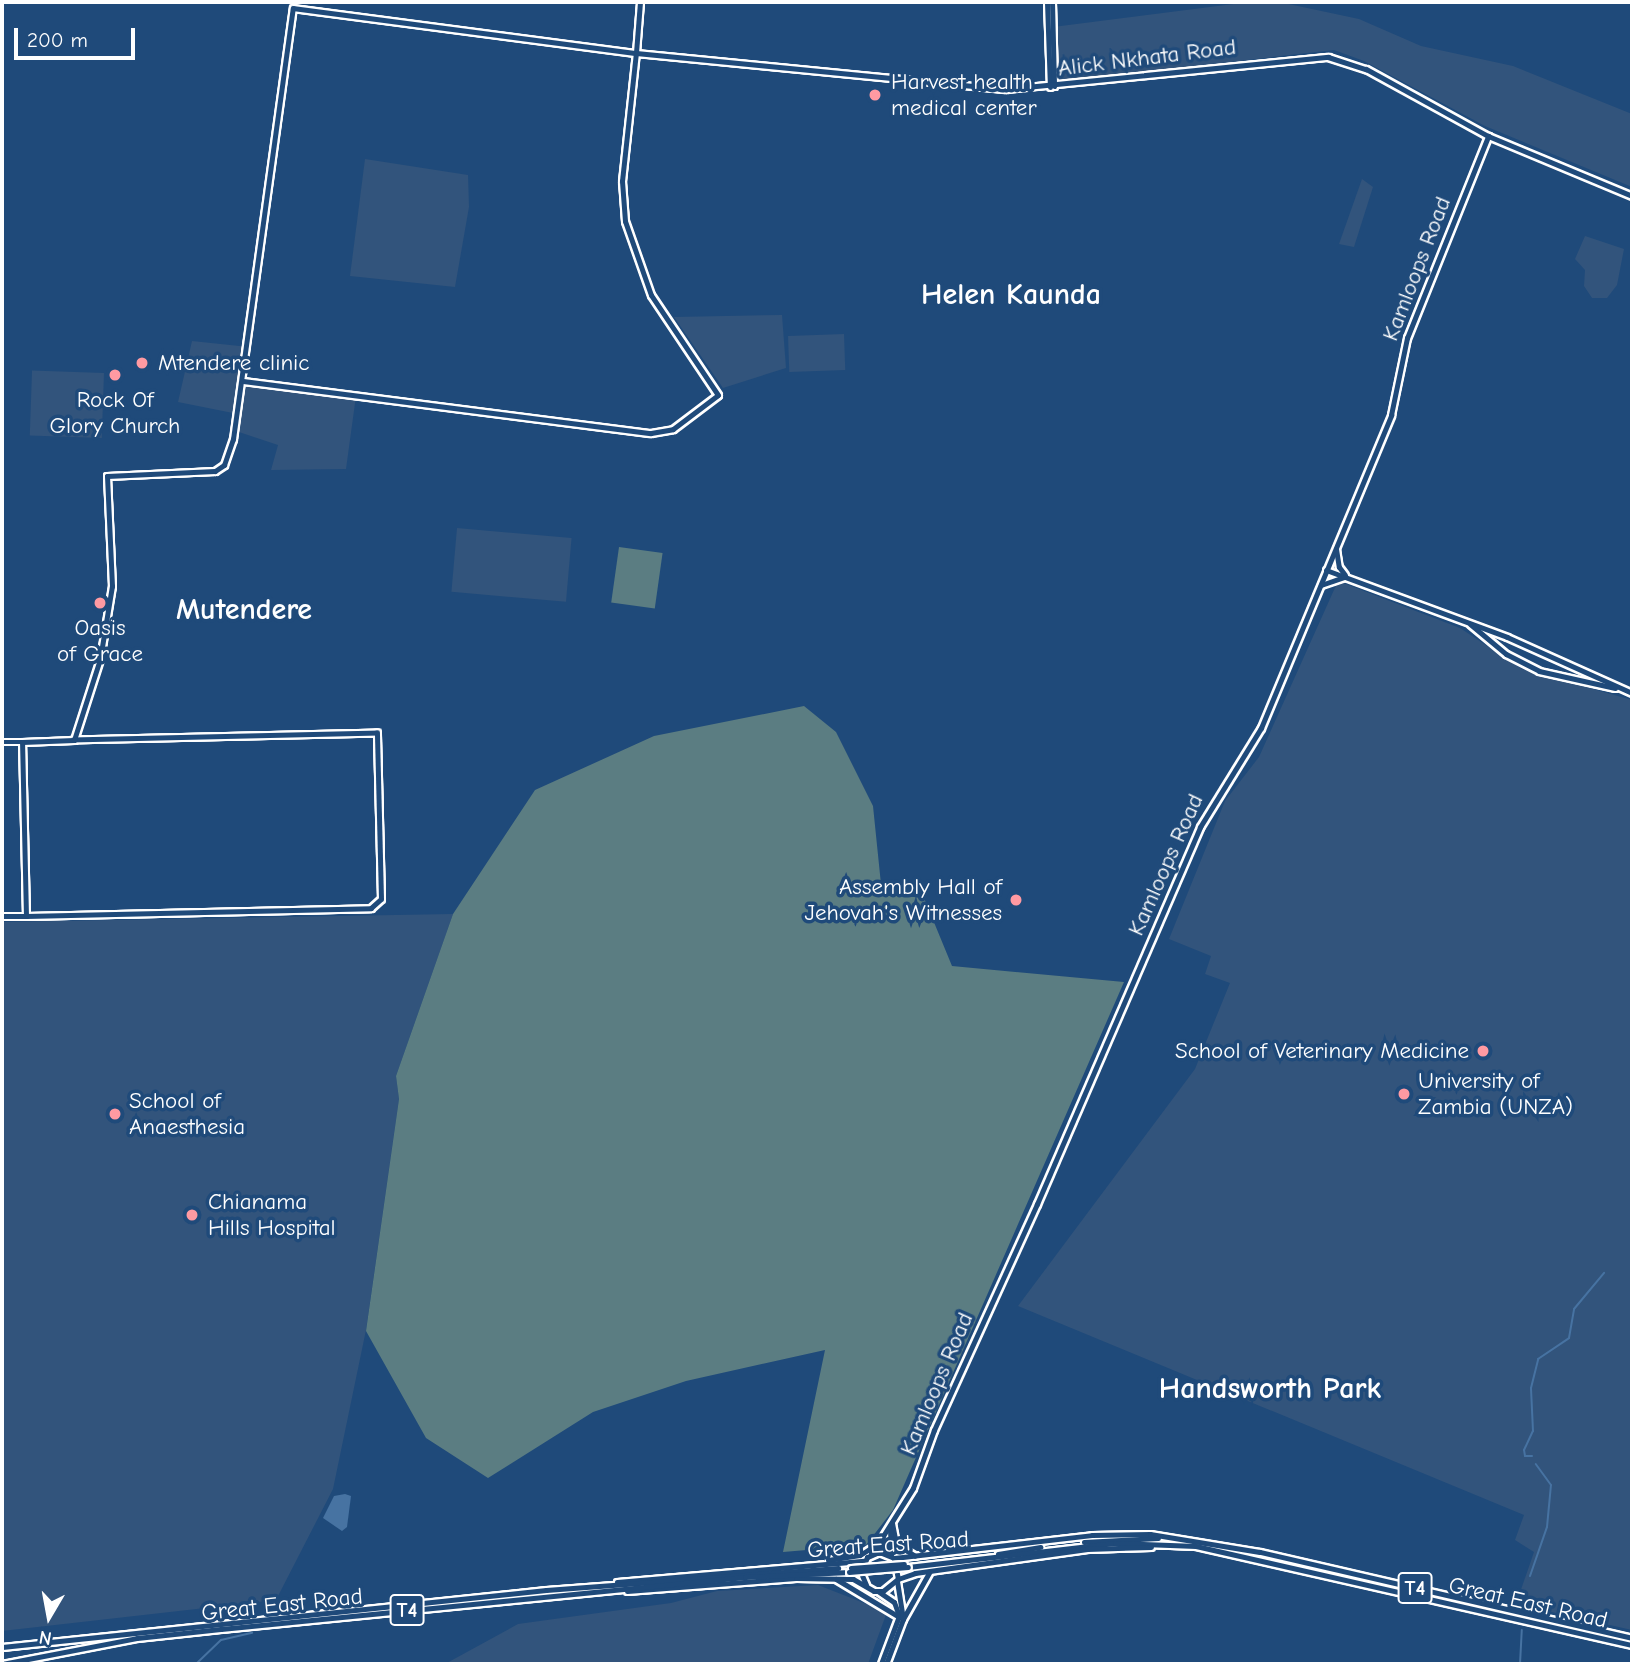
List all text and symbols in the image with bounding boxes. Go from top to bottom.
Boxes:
scale bar [18,14,138,58]
text: 200 m [27,28,88,52]
street label: Alick Nkhata Road [1056,33,1238,83]
place label: Harvest health medical center [891,68,1037,122]
marker: Harvest health medical center [865,85,885,105]
street label: Kamloops Road [1377,193,1457,345]
district label: Helen Kaunda [921,277,1101,313]
place label: Mtendere clinic [158,349,309,377]
marker: Mtendere clinic [132,353,152,373]
marker: Rock Of Glory Church [107,367,123,383]
place label: Rock Of Glory Church [50,386,180,440]
district label: Mutendere [176,592,312,628]
marker: Oasis of Grace [92,595,108,611]
place label: Oasis of Grace [57,614,143,668]
street label: Kamloops Road [1122,790,1210,940]
place label: Assembly Hall of Jehovah's Witnesses [804,873,1002,927]
marker: Assembly Hall of Jehovah's Witnesses [1008,892,1024,908]
place label: School of Veterinary Medicine [1175,1037,1469,1065]
marker: School of Veterinary Medicine [1475,1043,1491,1059]
place label: University of Zambia (UNZA) [1418,1067,1573,1121]
marker: University of Zambia (UNZA) [1396,1086,1412,1102]
place label: School of Anaesthesia [129,1087,245,1141]
marker: School of Anaesthesia [107,1106,123,1122]
place label: Chianama Hills Hospital [208,1188,336,1242]
marker: Chianama Hills Hospital [182,1205,202,1225]
street label: Kamloops Road [895,1309,979,1459]
district label: Handsworth Park [1159,1371,1381,1407]
street label: Great East Road [806,1526,970,1564]
road number: T4 [1398,1570,1432,1606]
street label: Great East Road [1446,1571,1610,1635]
north arrow [14,1582,84,1652]
street label: Great East Road [200,1583,364,1627]
road number: T4 [390,1592,424,1628]
text: N [37,1626,53,1650]

